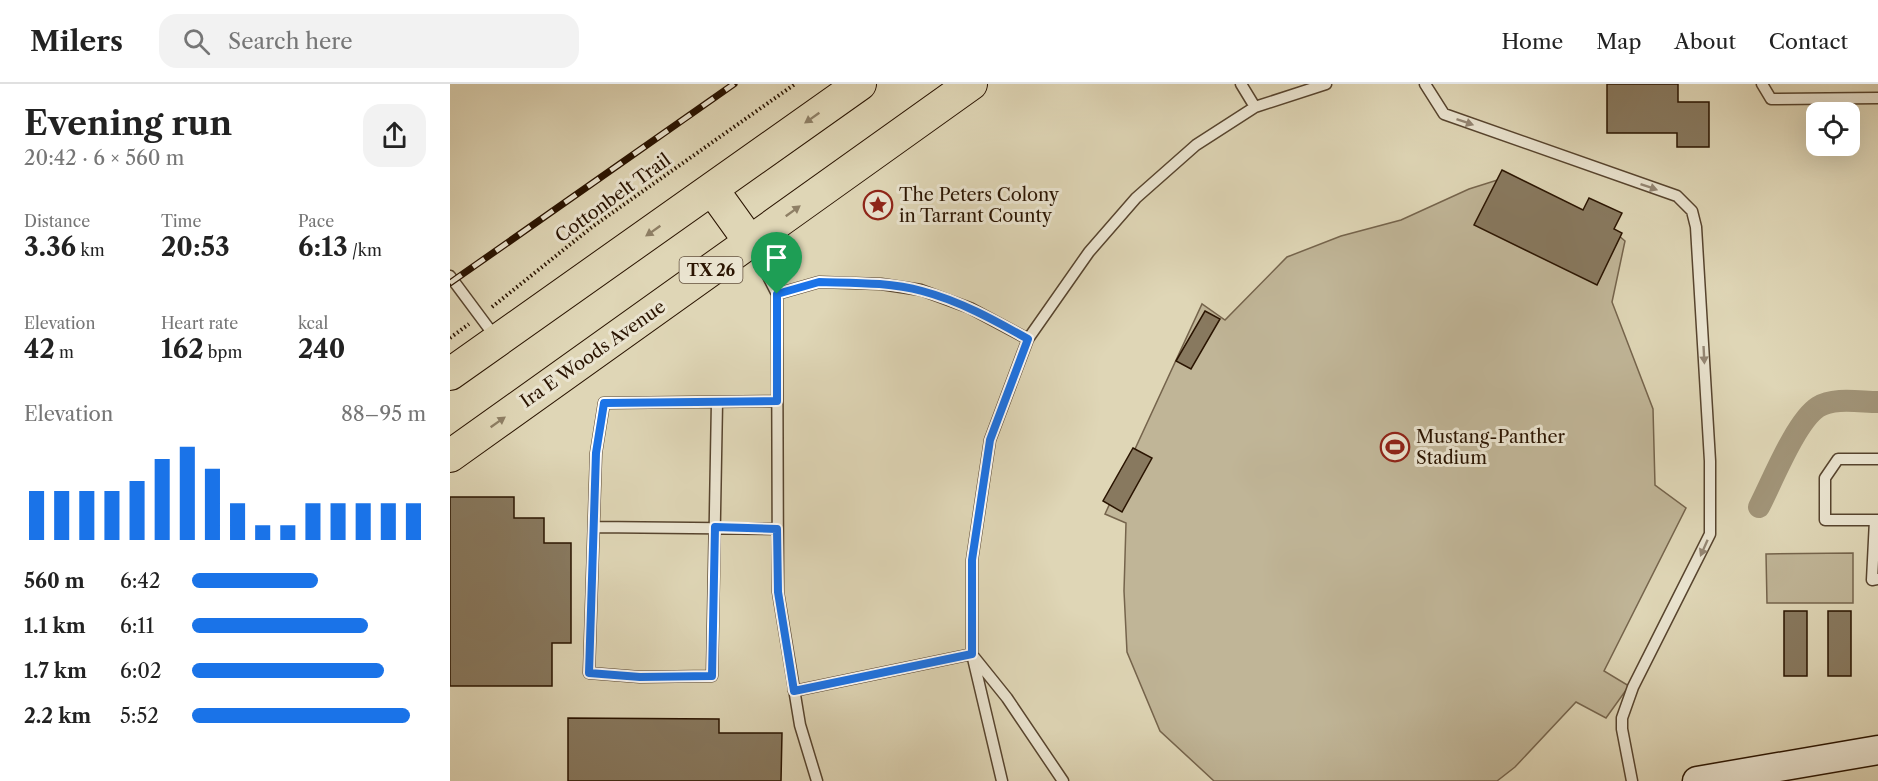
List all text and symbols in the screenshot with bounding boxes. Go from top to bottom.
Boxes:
search box [159,14,579,68]
text: Milers [30,24,123,58]
icon: search [180,25,213,58]
text: Search here [228,28,353,55]
text: Home [1502,29,1563,54]
text: Map [1596,29,1641,54]
text: About [1674,29,1736,54]
text: Contact [1769,29,1848,54]
map controls [1806,102,1860,156]
button: locate [1806,102,1860,156]
text: Evening run [24,103,232,144]
button: share [363,104,426,167]
one-way arrow [805,112,821,124]
one-way arrow [1456,117,1474,127]
text: 20:42 · 6 × 560 m [24,146,184,170]
street label: Cottonbelt Trail [551,149,675,247]
one-way arrow [1640,182,1658,192]
place label: The Peters Colony in Tarrant County [899,184,1060,227]
place icon: The Peters Colony in Tarrant County [862,189,894,221]
one-way arrow [785,205,801,217]
text: Distance [24,211,90,231]
text: Time [161,211,201,231]
text: Pace [298,211,334,231]
one-way arrow [646,225,662,237]
text: 3.36 [24,231,76,263]
text: 20:53 [161,231,230,263]
text: 6:13 [298,231,348,263]
pin [751,232,802,294]
text: km [76,240,105,260]
text: /km [348,240,382,260]
icon: arrive [760,241,793,274]
road number: TX 26 [680,257,742,283]
street label: Ira E Woods Avenue [516,296,670,412]
text: Elevation [24,313,95,333]
text: Heart rate [161,313,238,333]
text: kcal [298,313,328,333]
text: 42 [24,333,55,365]
text: 162 [161,333,204,365]
text: 240 [298,333,345,365]
text: m [55,342,74,362]
text: bpm [204,342,242,362]
one-way arrow [1699,345,1708,364]
text: Elevation [24,402,113,426]
text: 88–95 m [341,402,426,426]
one-way arrow [489,416,505,428]
place label: Mustang-Panther Stadium [1416,426,1566,469]
sports icon: Mustang-Panther Stadium [1379,431,1411,463]
one-way arrow [1699,540,1708,557]
text: 560 m [24,569,85,593]
text: 6:42 [120,569,160,593]
text: 1.1 km [24,614,86,638]
text: 6:11 [120,614,154,638]
text: 1.7 km [24,659,87,683]
text: 6:02 [120,659,162,683]
text: 2.2 km [24,704,91,728]
text: 5:52 [120,704,159,728]

